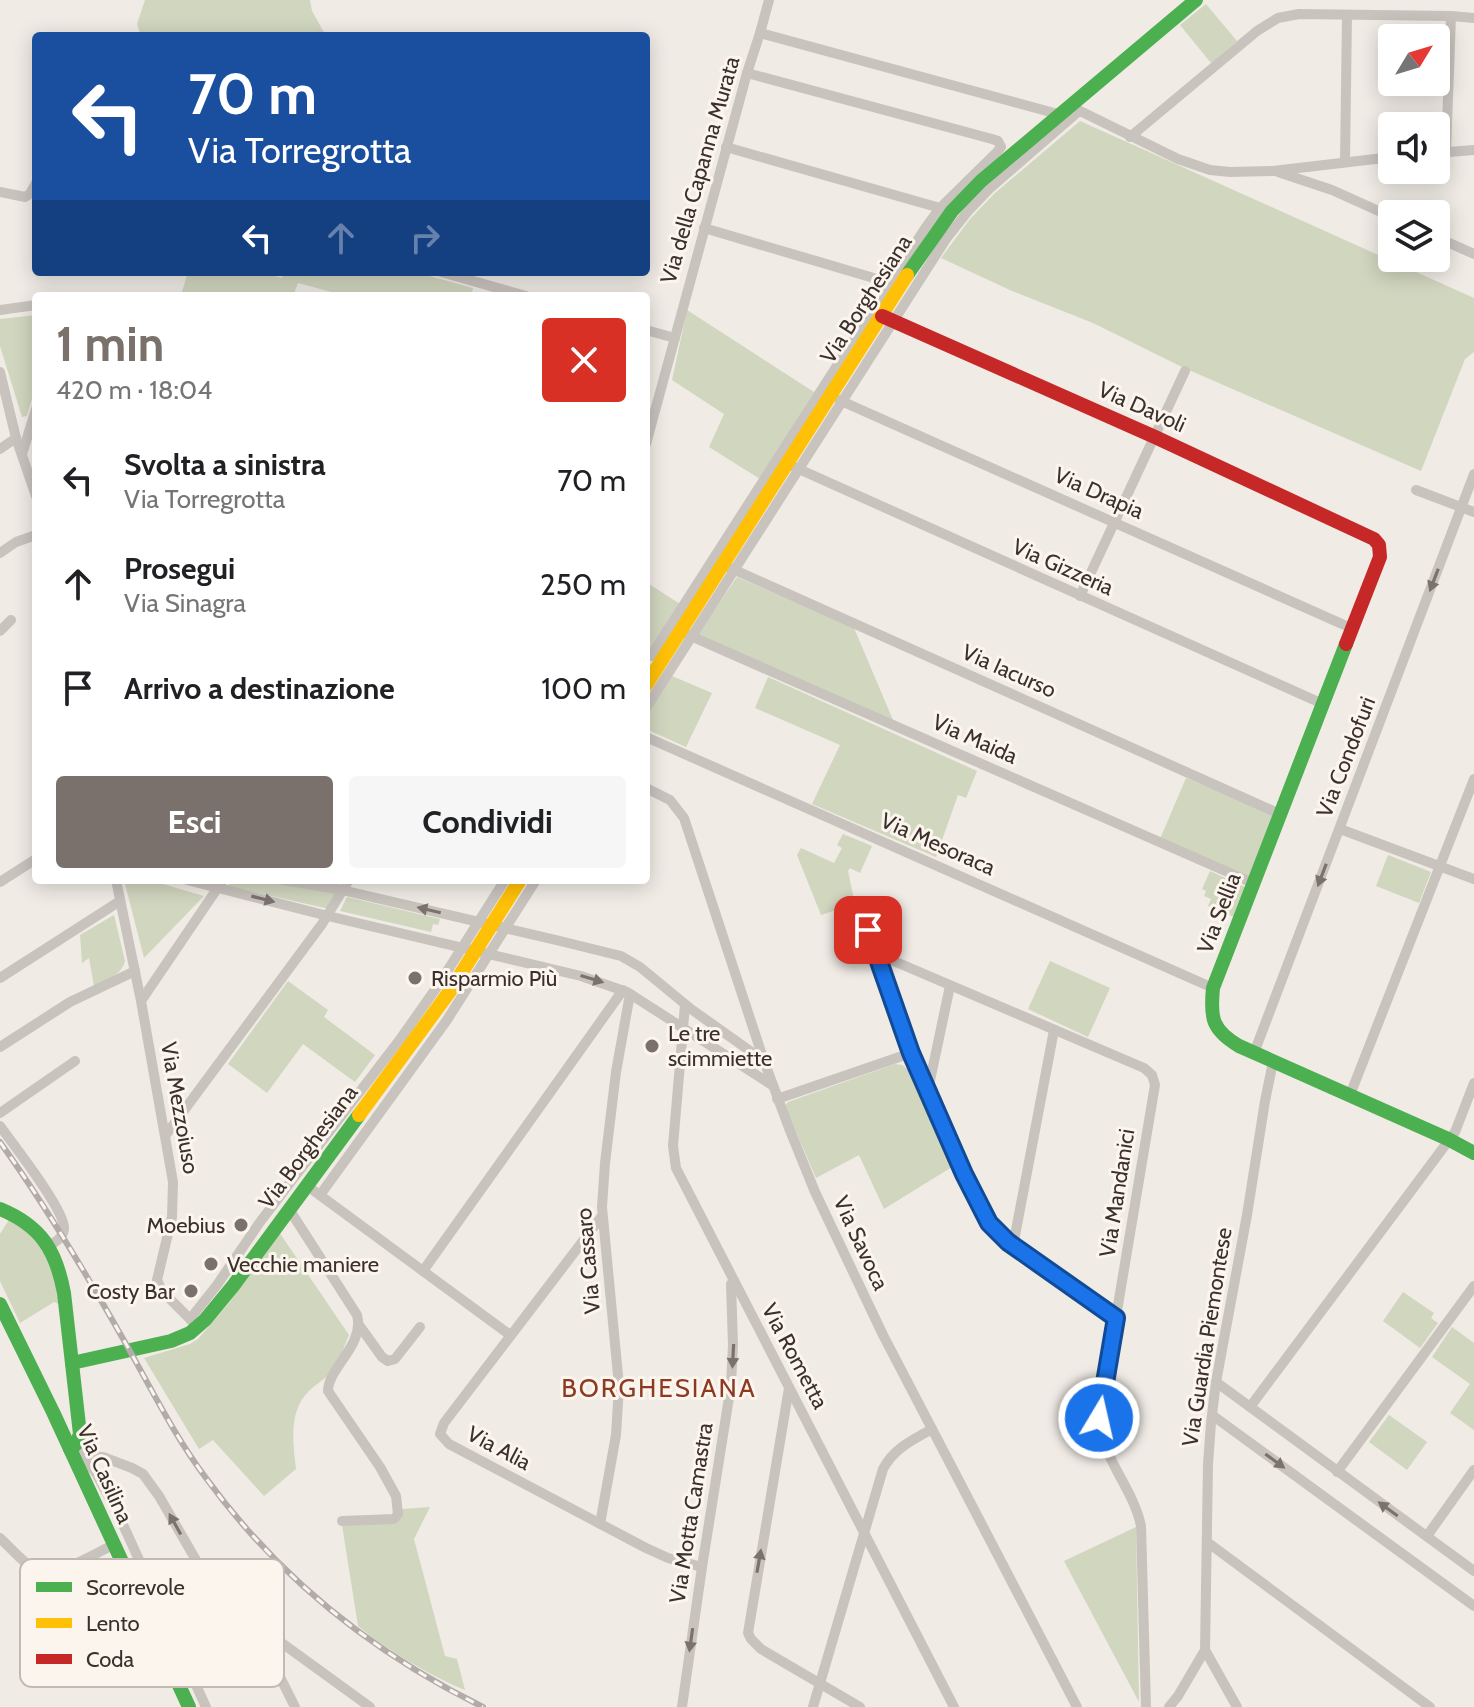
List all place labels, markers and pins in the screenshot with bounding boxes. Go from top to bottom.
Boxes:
pin [834,896,902,964]
place label: Risparmio Più [431,965,557,992]
marker: Risparmio Più [406,969,424,987]
place label: Le tre scimmiette [668,1020,772,1072]
marker: Le tre scimmiette [643,1037,661,1055]
place label: Moebius [147,1212,225,1239]
marker: Moebius [232,1216,250,1234]
place label: Vecchie maniere [227,1251,379,1278]
marker: Vecchie maniere [202,1255,220,1273]
place label: Costy Bar [86,1278,175,1305]
marker: Costy Bar [182,1282,200,1300]

